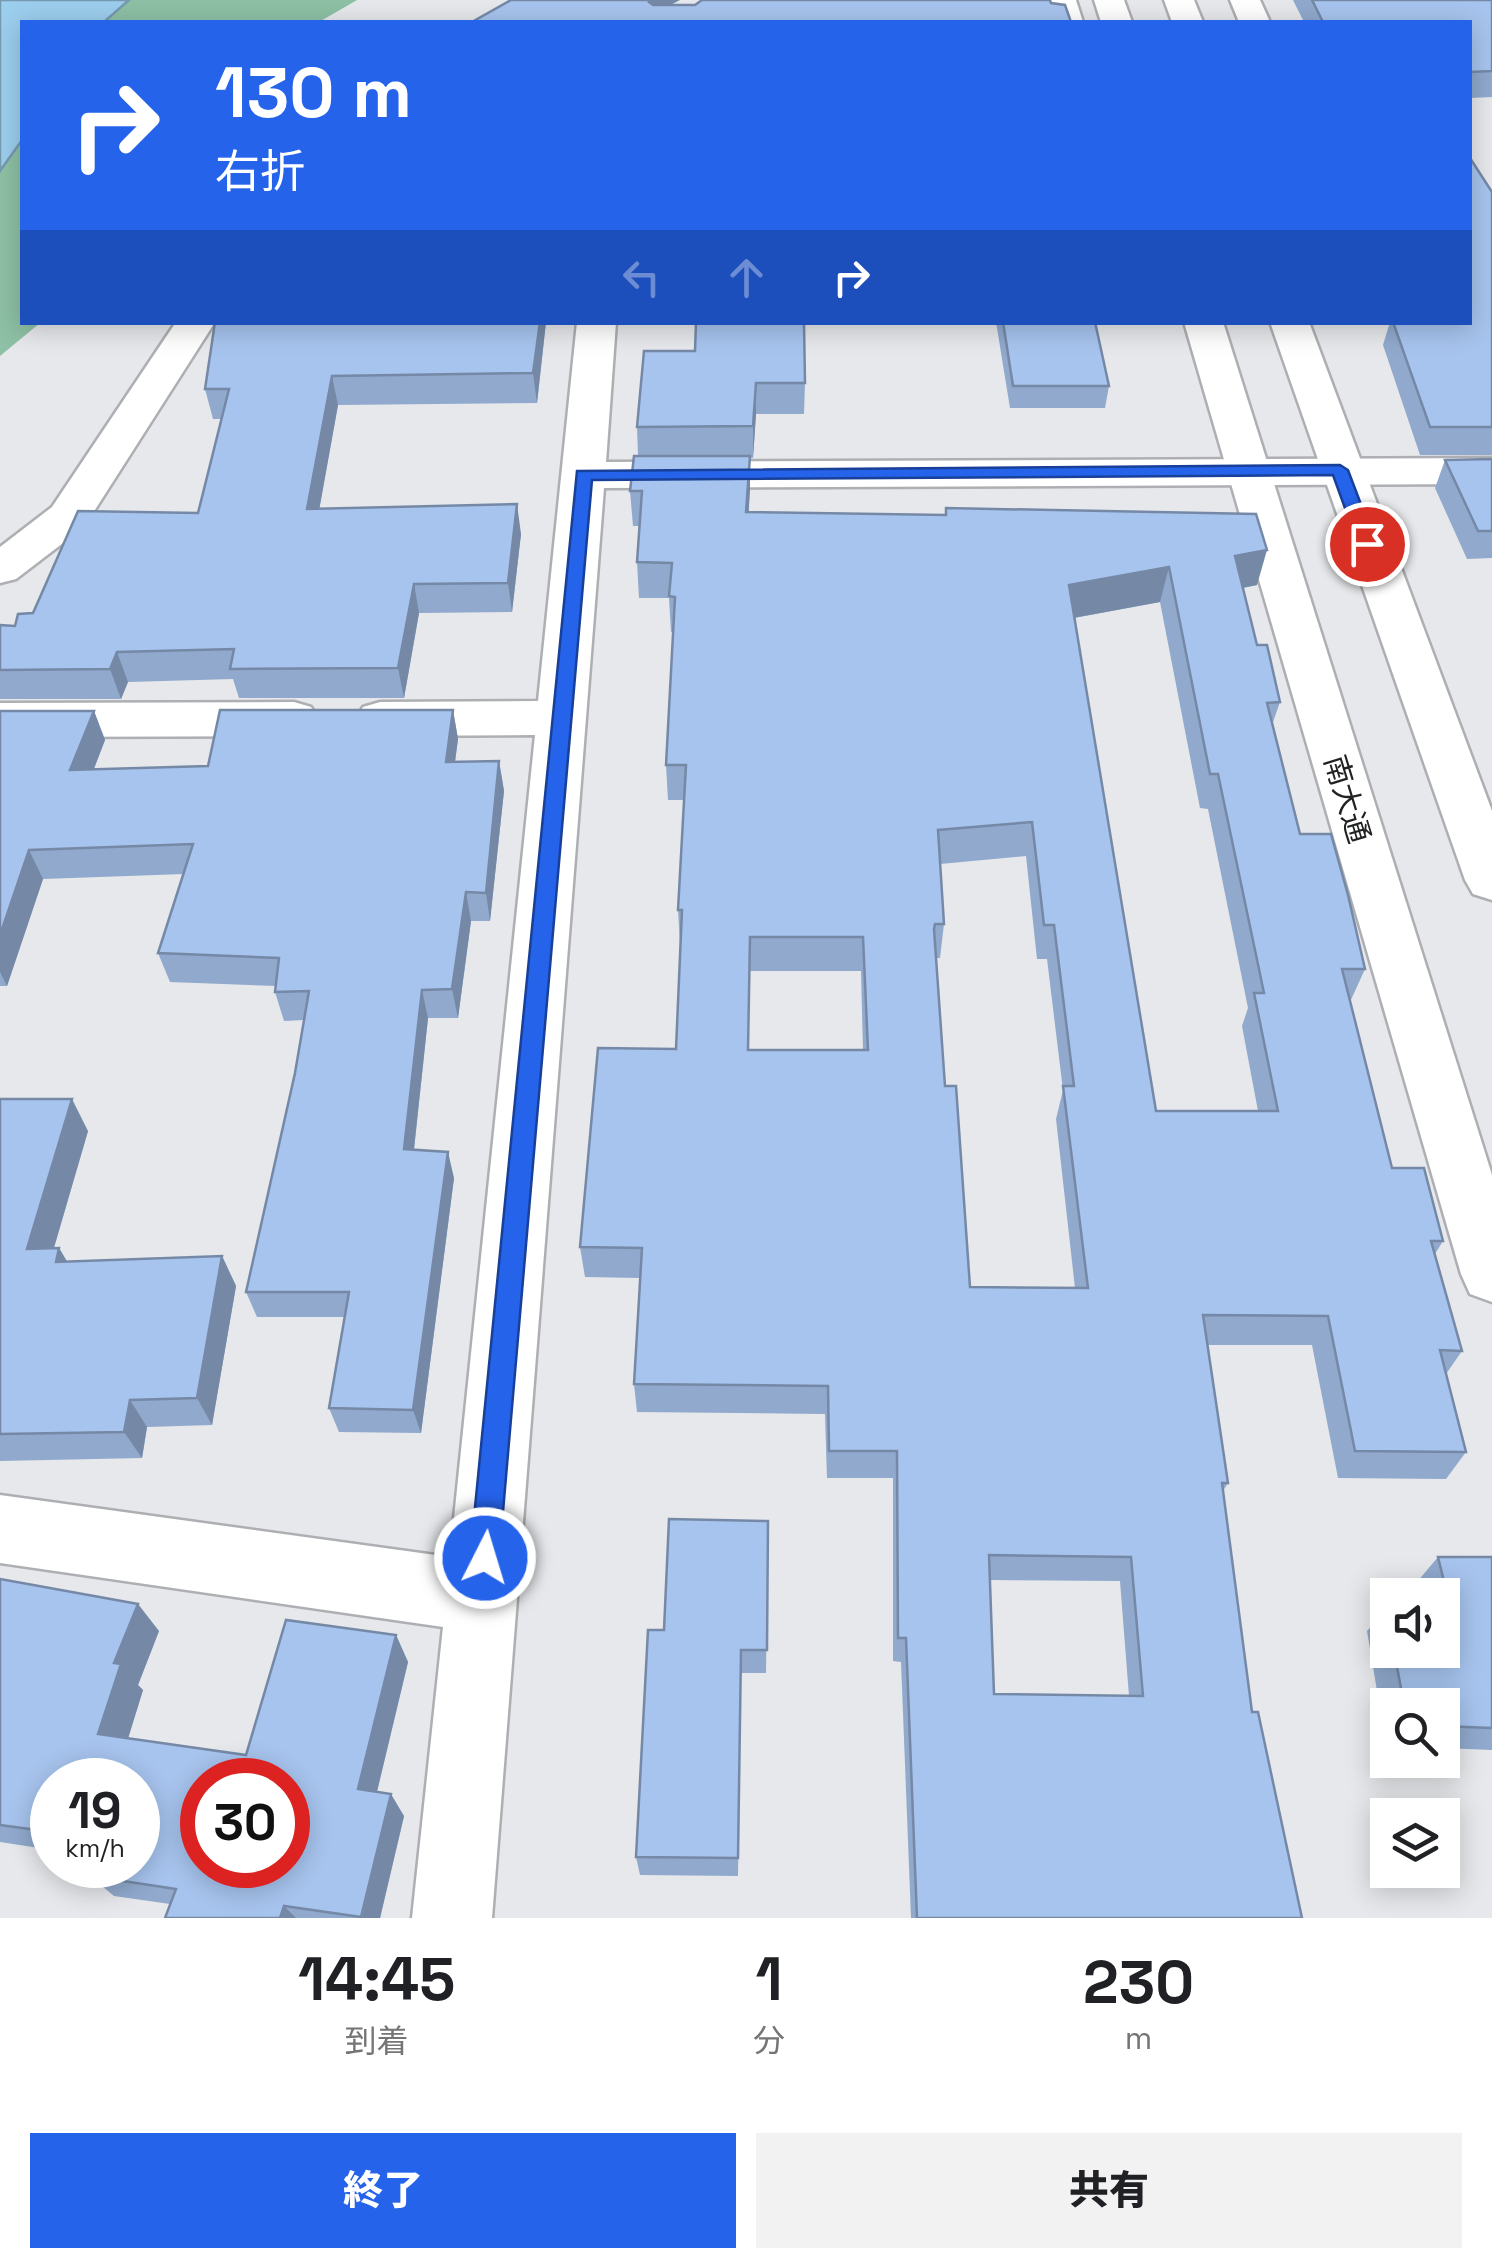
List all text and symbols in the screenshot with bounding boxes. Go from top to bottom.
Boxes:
text: 130 m [215,48,412,137]
icon: right [50,60,180,190]
text: 右折 [215,143,305,200]
icon: left [614,250,669,305]
icon: ahead [719,250,774,305]
icon: right [824,250,879,305]
pin [1325,502,1410,587]
icon: arrive [1340,517,1395,572]
street label: 南大通 [1316,750,1379,848]
position arrow [433,1506,537,1610]
map controls [1370,1578,1460,1888]
button: sound [1370,1578,1460,1668]
button: search [1370,1688,1460,1778]
speed limit sign: 30 [180,1758,310,1888]
text: 19 [68,1779,122,1843]
button: layers [1370,1798,1460,1888]
text: km/h [65,1832,125,1864]
text: 14:45 [298,1941,455,2018]
text: 1 [756,1941,783,2018]
text: 230 [1083,1944,1194,2021]
text: m [1125,2018,1152,2058]
text: 到着 [345,2021,409,2061]
text: 分 [753,2021,785,2061]
button: 終了 [30,2133,736,2248]
button: 共有 [756,2133,1462,2248]

